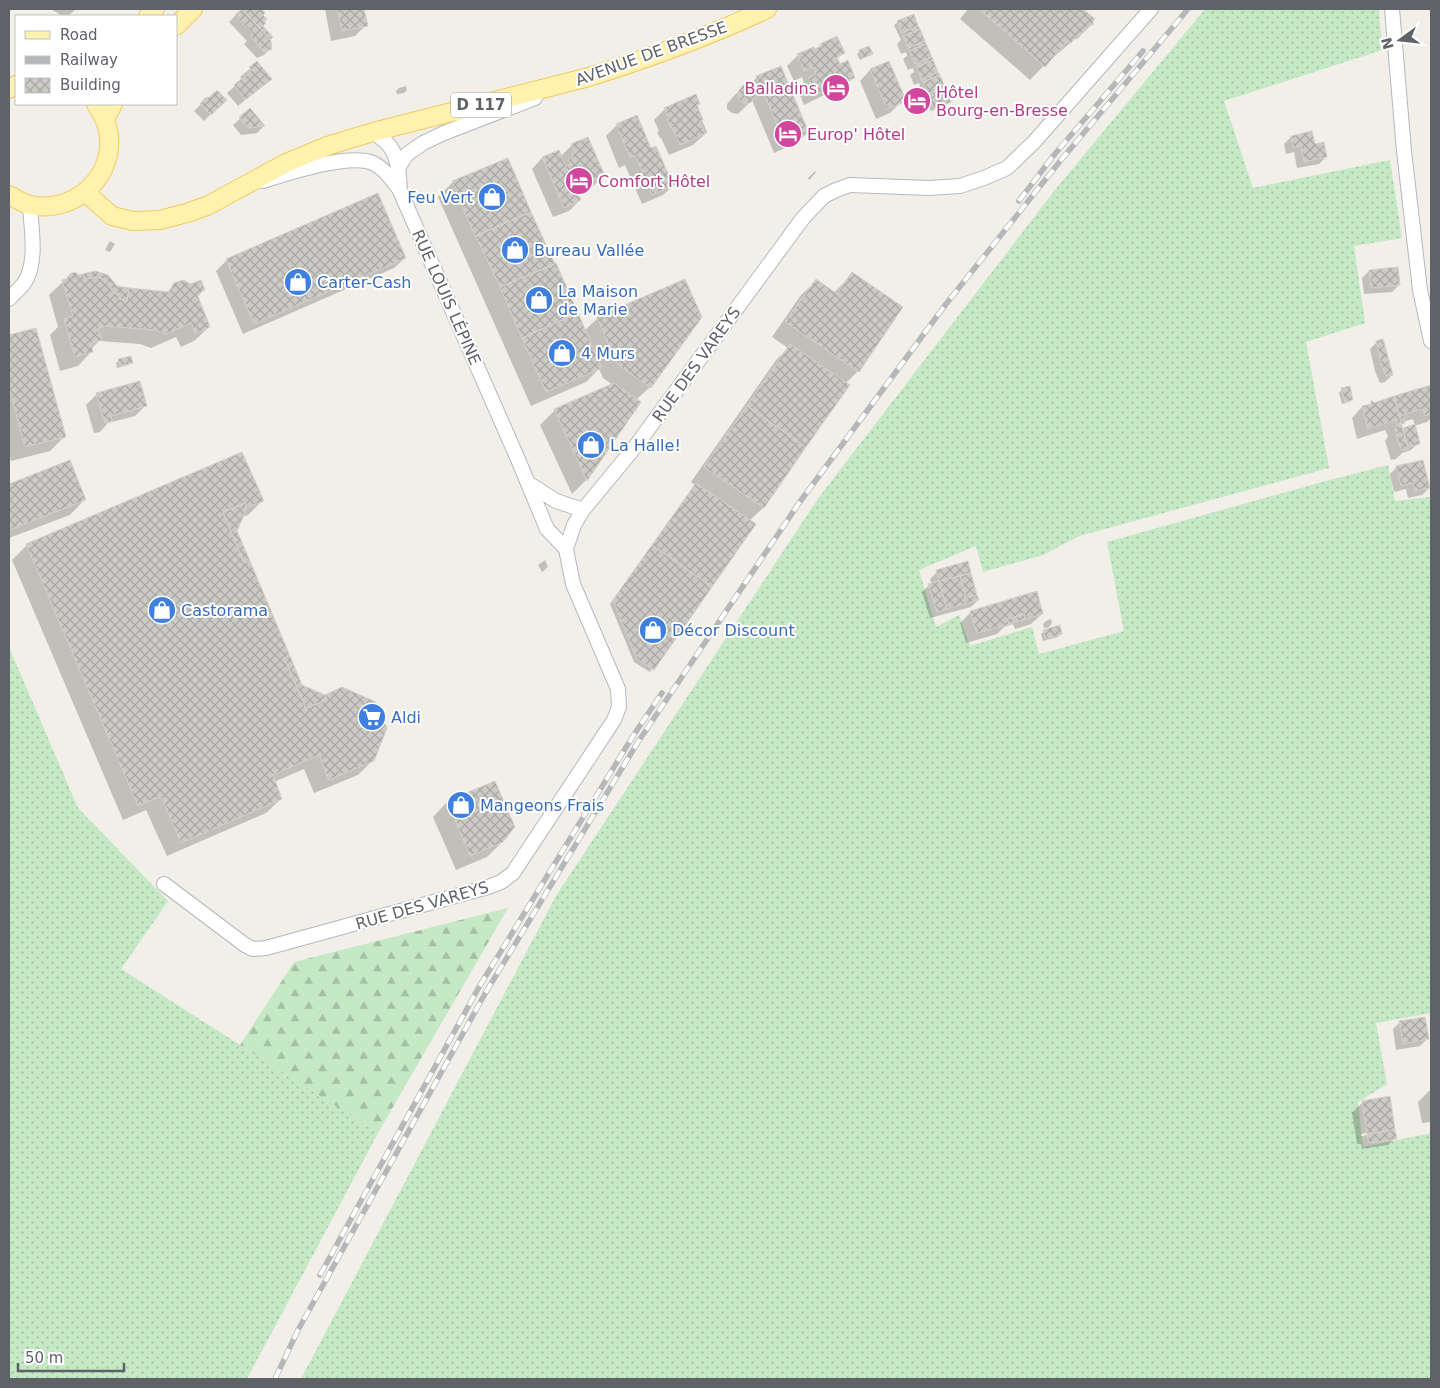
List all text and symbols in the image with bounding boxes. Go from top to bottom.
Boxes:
legend [15,15,178,105]
north arrow [1375,15,1425,65]
street label: AVENUE DE BRESSE [573,17,730,90]
text: Road [60,26,98,44]
text: N [1378,36,1397,51]
text: Railway [60,51,118,69]
hotel icon: Balladins [821,73,851,103]
text: Building [60,76,121,94]
place label: Balladins [744,79,817,98]
place label: Hôtel Bourg-en-Bresse [936,83,1068,120]
hotel icon: Hôtel Bourg-en-Bresse [902,86,932,116]
road number: D 117 [451,92,511,118]
hotel icon: Europ' Hôtel [773,119,803,149]
place label: Europ' Hôtel [807,125,905,144]
hotel icon: Comfort Hôtel [564,166,594,196]
place label: Comfort Hôtel [598,172,710,191]
shop icon: Feu Vert [477,182,507,212]
place label: Feu Vert [407,188,473,207]
street label: RUE LOUIS LÉPINE [408,227,485,368]
shop icon: Bureau Vallée [500,235,530,265]
place label: Bureau Vallée [534,241,644,260]
shop icon: Carter-Cash [283,267,313,297]
place label: Carter-Cash [317,273,411,292]
place label: La Maison de Marie [558,282,638,319]
shop icon: La Maison de Marie [524,285,554,315]
street label: RUE DES VAREYS [648,303,745,426]
shop icon: 4 Murs [547,338,577,368]
place label: 4 Murs [581,344,635,363]
shop icon: La Halle! [576,430,606,460]
place label: La Halle! [610,436,681,455]
shop icon: Castorama [147,595,177,625]
place label: Castorama [181,601,268,620]
shop icon: Décor Discount [638,615,668,645]
place label: Décor Discount [672,621,795,640]
supermarket icon: Aldi [357,702,387,732]
place label: Aldi [391,708,421,727]
shop icon: Mangeons Frais [446,790,476,820]
place label: Mangeons Frais [480,796,604,815]
street label: RUE DES VAREYS [353,877,491,934]
scale bar [18,1340,124,1372]
text: 50 m [25,1349,63,1367]

